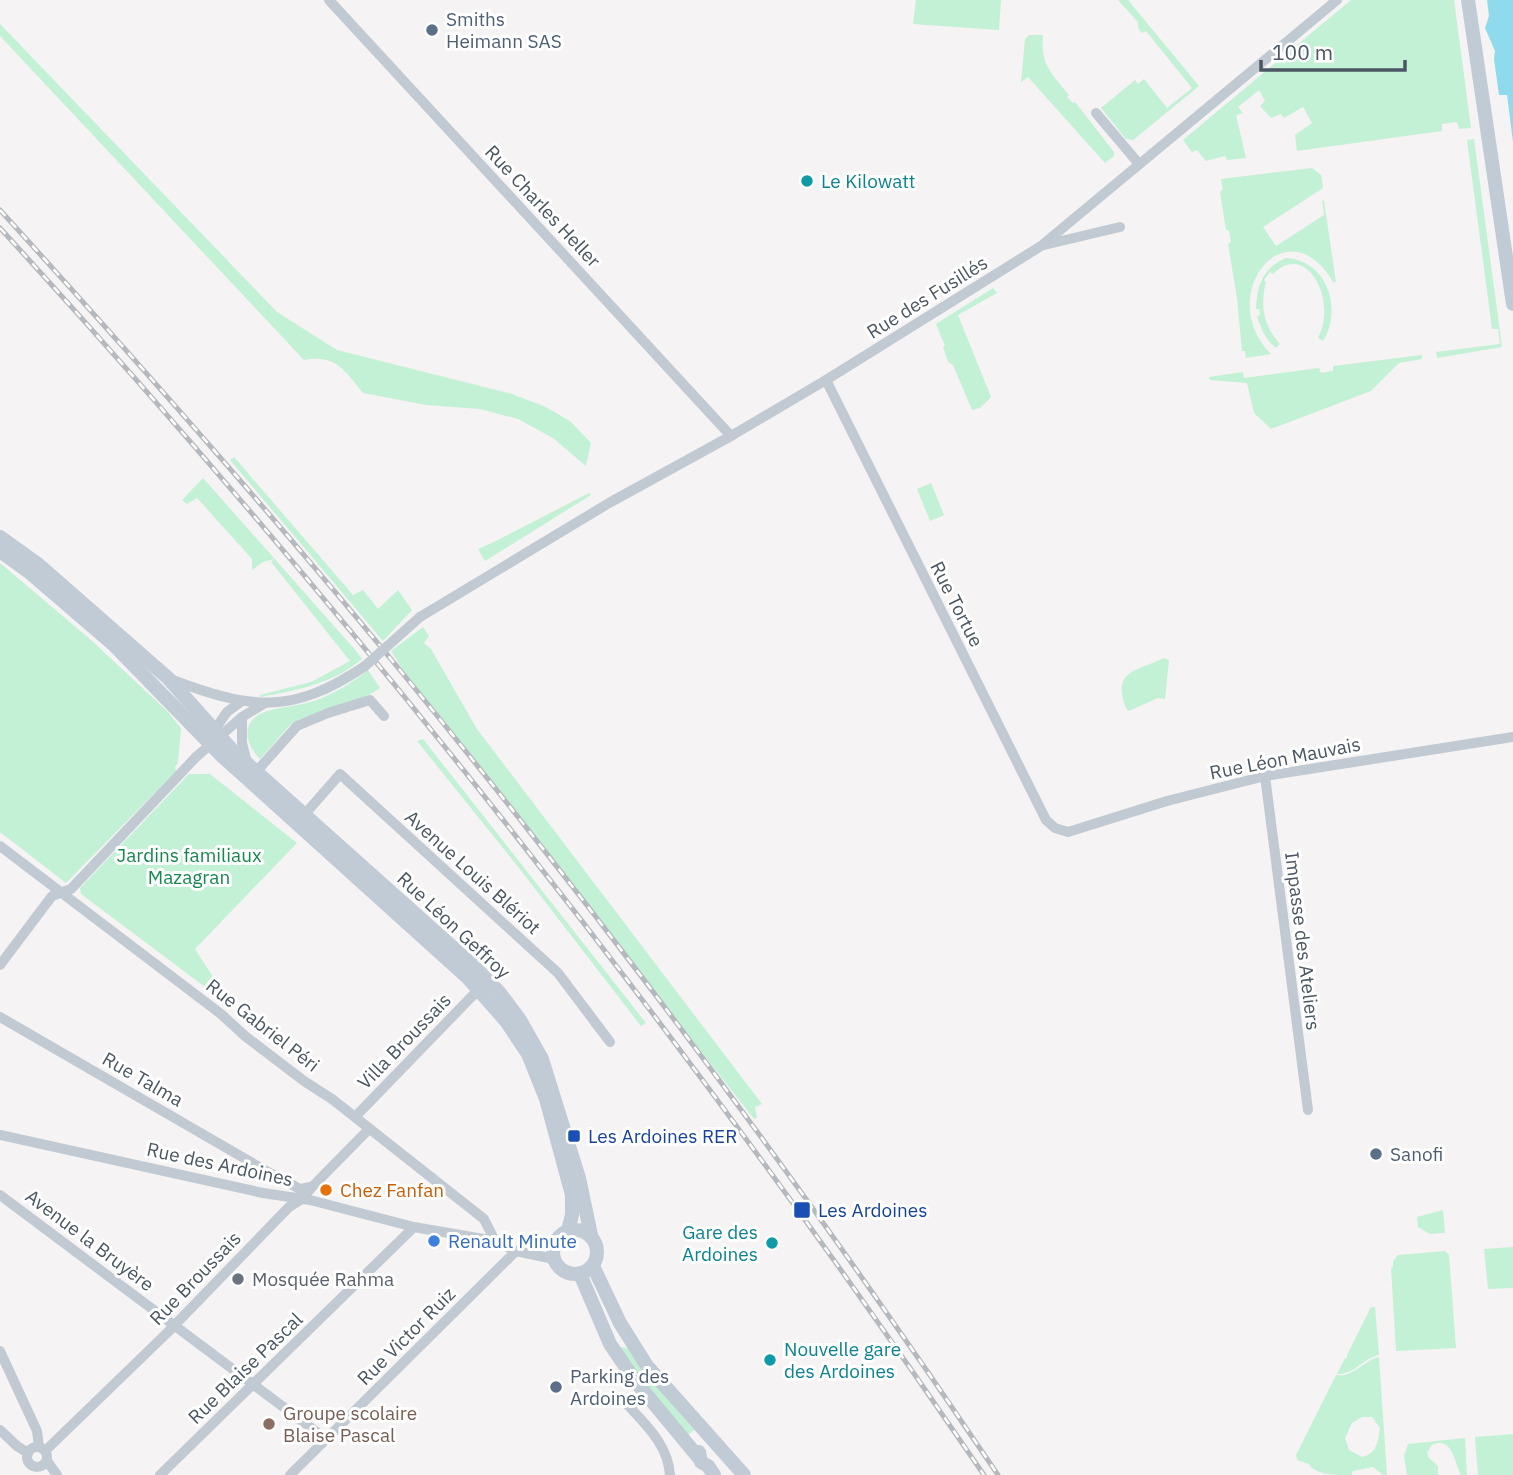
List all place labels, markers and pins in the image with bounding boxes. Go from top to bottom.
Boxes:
place label: Smiths Heimann SAS [446,7,562,53]
marker: Smiths Heimann SAS [424,22,440,38]
place label: Le Kilowatt [821,169,916,193]
marker: Le Kilowatt [799,173,815,189]
place label: Les Ardoines RER [588,1124,737,1148]
marker: Les Ardoines RER [566,1128,582,1144]
place label: Sanofi [1390,1142,1443,1166]
marker: Sanofi [1368,1146,1384,1162]
place label: Chez Fanfan [340,1178,444,1202]
marker: Chez Fanfan [318,1182,334,1198]
place label: Les Ardoines [818,1198,927,1222]
marker: Les Ardoines [792,1200,812,1220]
place label: Gare des Ardoines [682,1220,758,1266]
place label: Renault Minute [448,1229,577,1253]
marker: Renault Minute [426,1233,442,1249]
marker: Gare des Ardoines [764,1235,780,1251]
place label: Mosquée Rahma [252,1267,394,1291]
marker: Mosquée Rahma [230,1271,246,1287]
place label: Nouvelle gare des Ardoines [784,1337,901,1383]
marker: Nouvelle gare des Ardoines [762,1352,778,1368]
place label: Parking des Ardoines [570,1364,669,1410]
marker: Parking des Ardoines [548,1379,564,1395]
place label: Groupe scolaire Blaise Pascal [283,1401,417,1447]
marker: Groupe scolaire Blaise Pascal [261,1416,277,1432]

